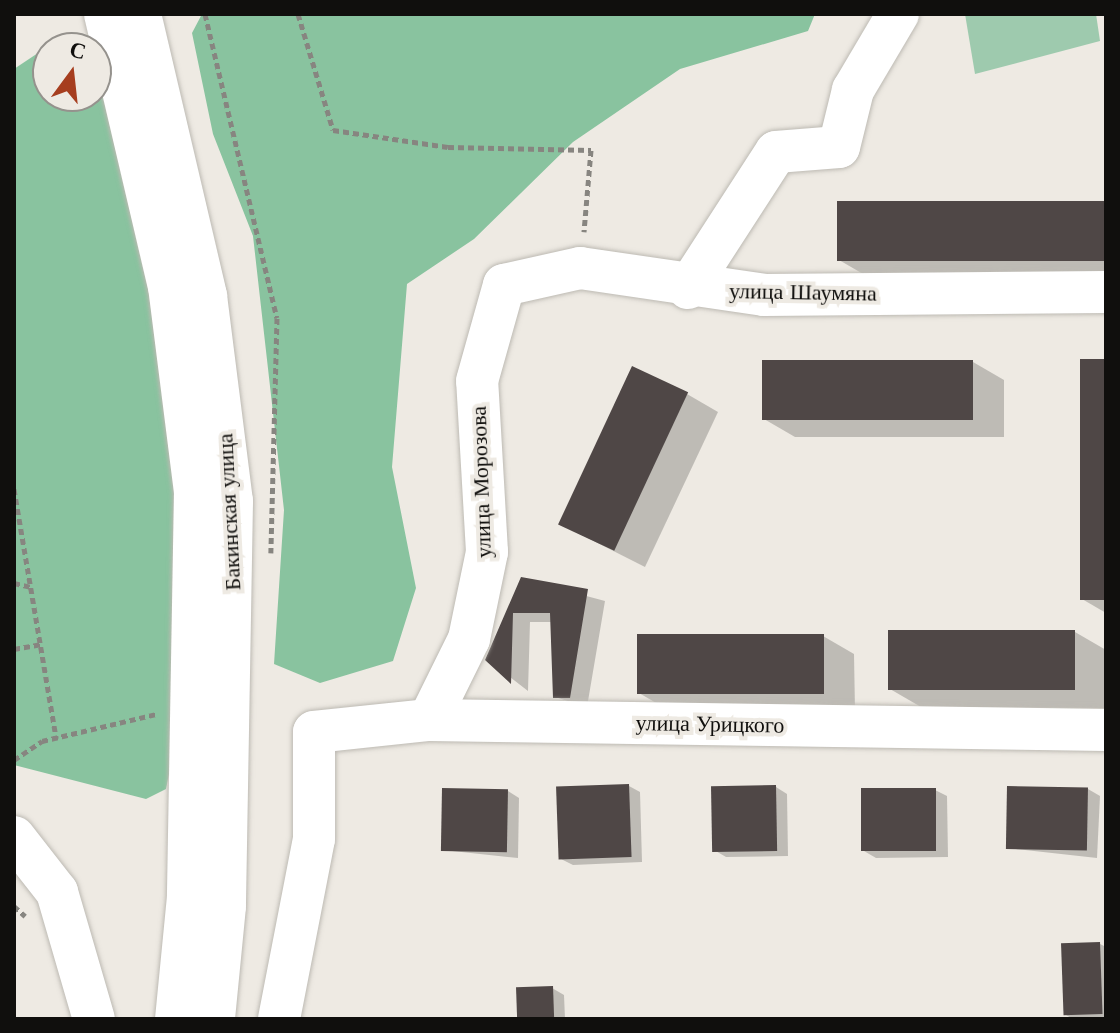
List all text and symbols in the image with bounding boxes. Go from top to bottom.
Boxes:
north arrow [32,32,112,112]
text: С [67,35,89,65]
street label: улица Шаумяна [729,278,877,306]
street label: улица Морозова [465,406,497,558]
street label: Бакинская улица [212,433,246,591]
street label: улица Урицкого [635,710,785,738]

